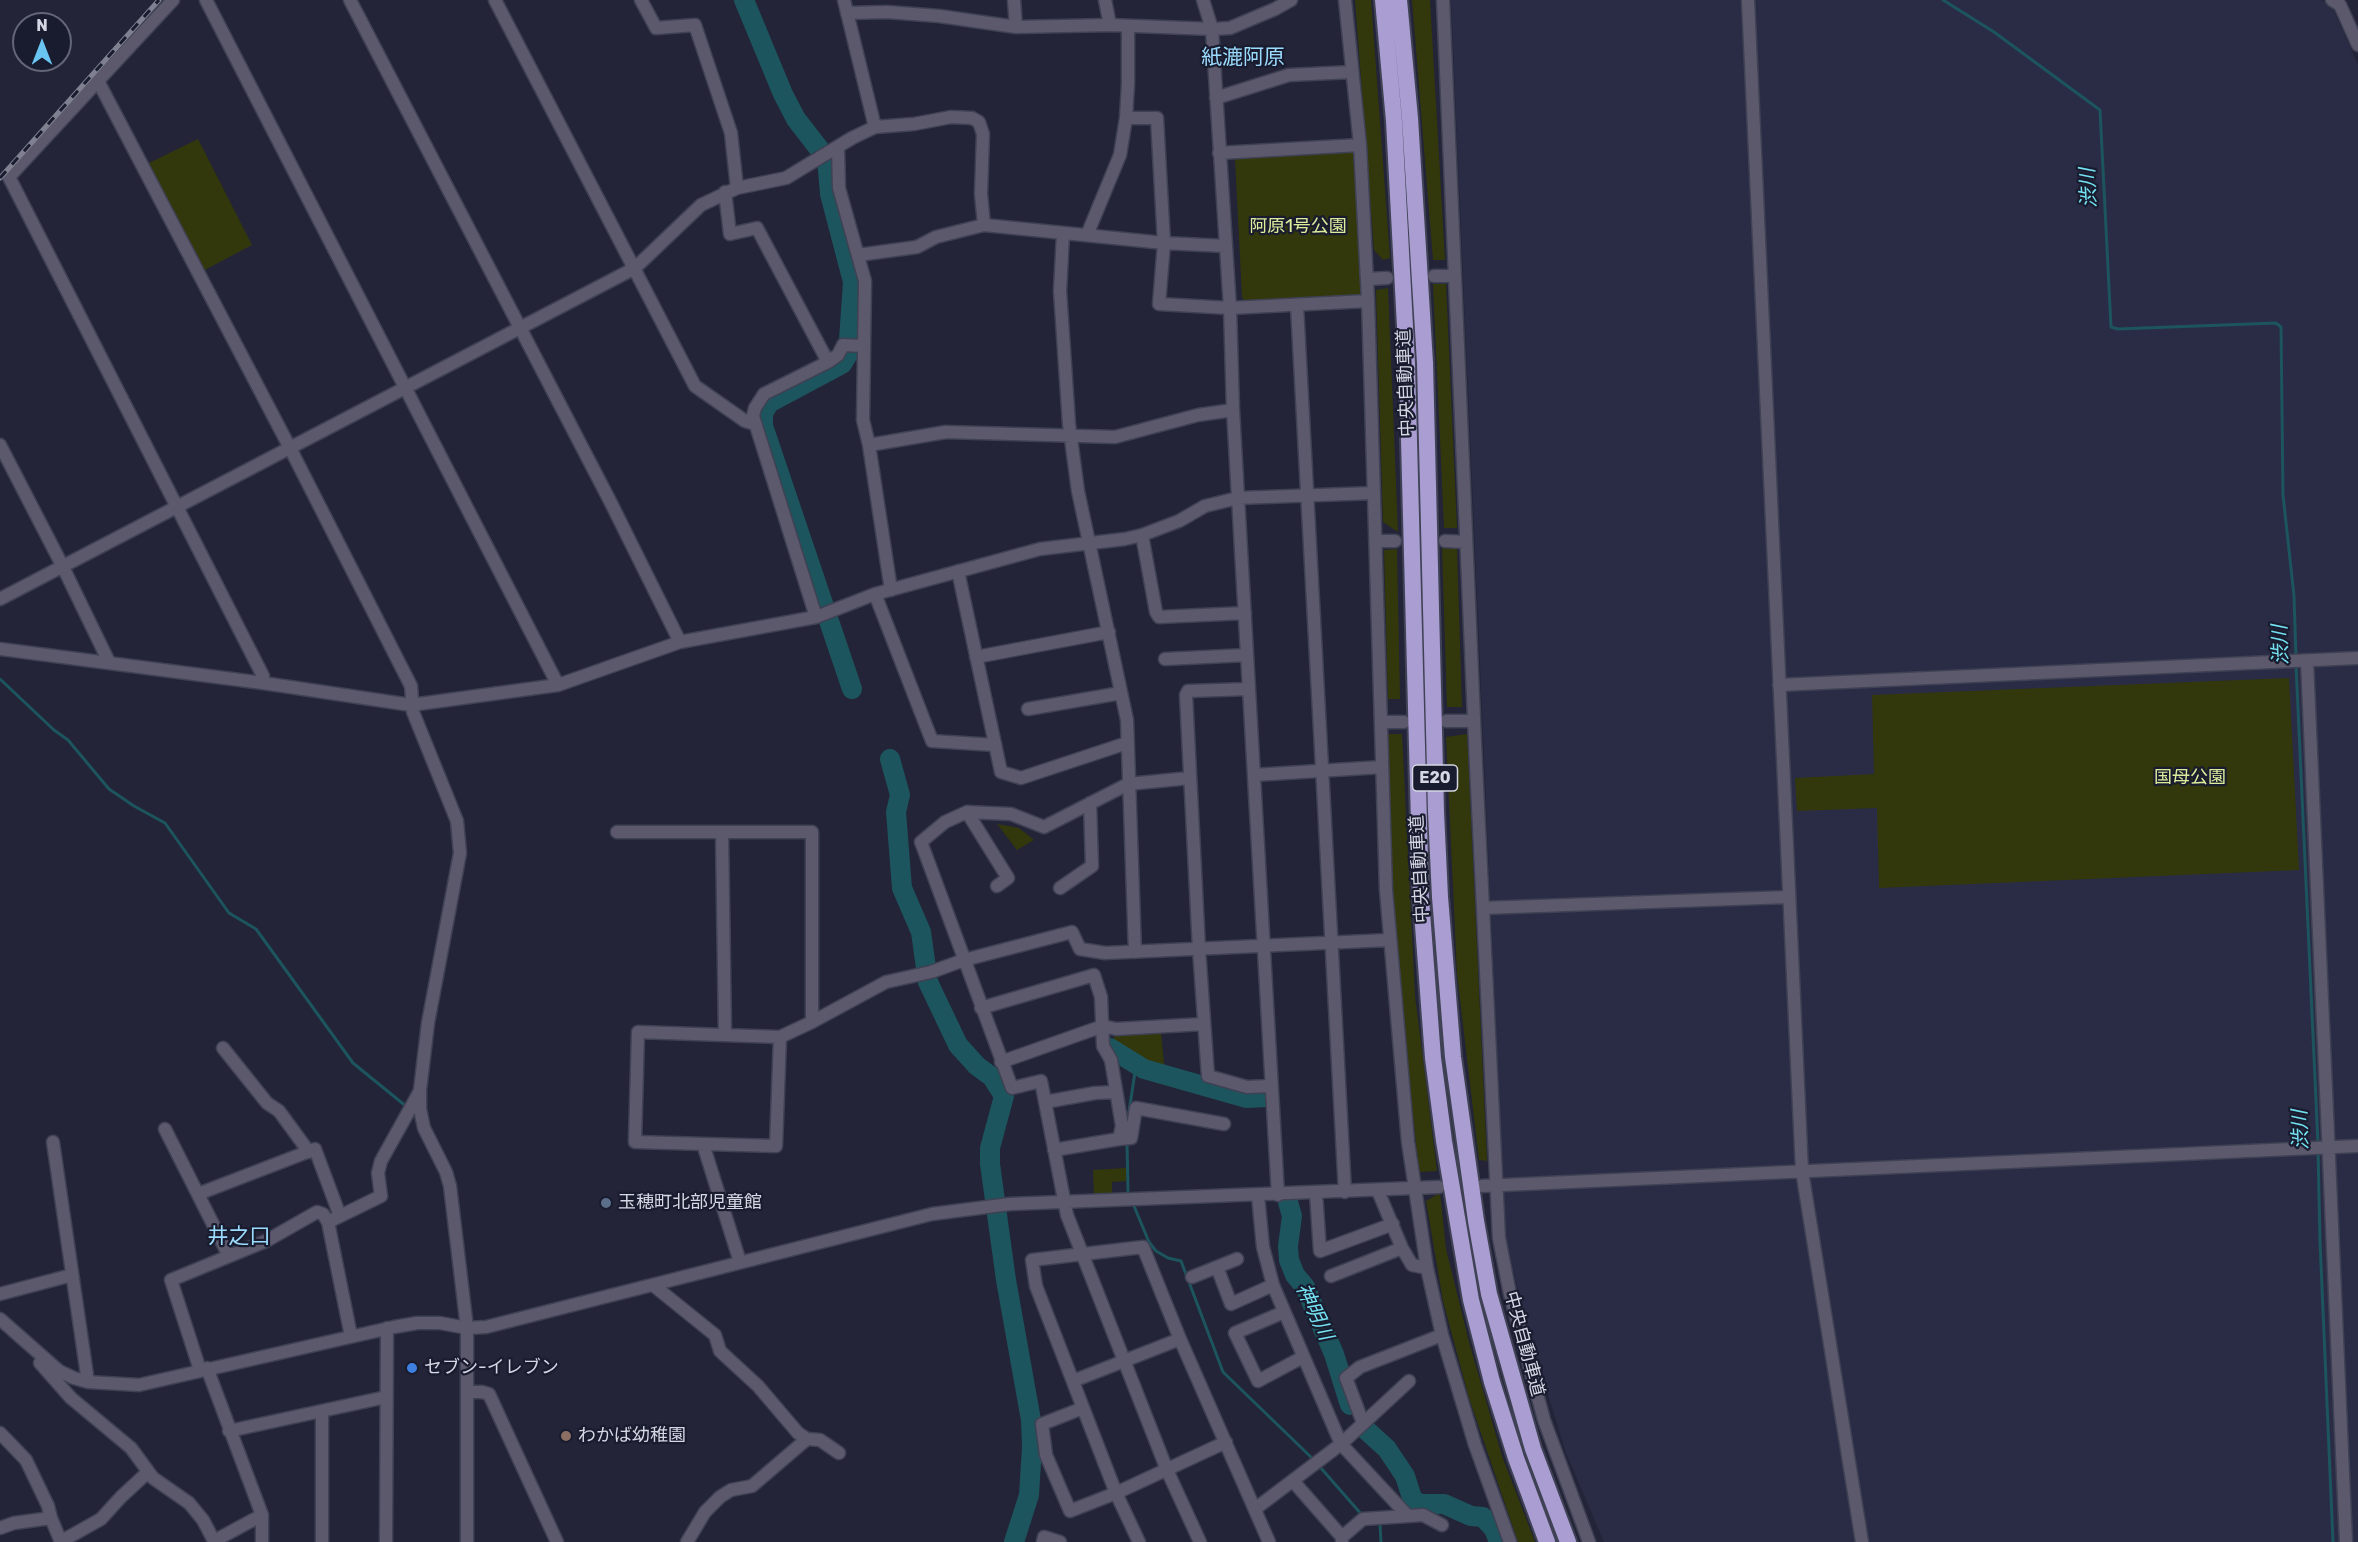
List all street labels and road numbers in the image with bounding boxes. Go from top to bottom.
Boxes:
street label: 中央自動車道 [1393,329,1419,437]
road number: E20 [1412,765,1458,791]
street label: 中央自動車道 [1406,815,1434,923]
street label: 中央自動車道 [1500,1289,1548,1399]

